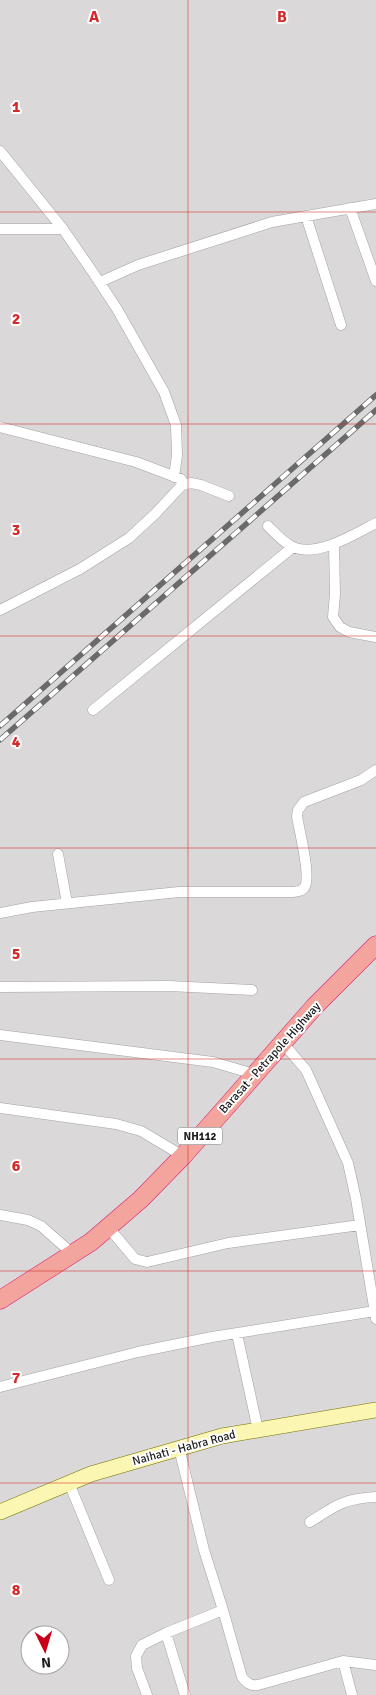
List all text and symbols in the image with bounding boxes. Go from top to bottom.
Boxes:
text: A [89,7,100,27]
text: B [277,7,287,27]
text: 1 [12,97,21,117]
text: 2 [12,309,20,329]
text: 3 [12,520,20,540]
text: 4 [12,732,21,752]
text: 5 [12,944,20,964]
street label: Barasat - Petrapole Highway [216,999,324,1117]
road number: NH112 [178,1128,222,1144]
text: 6 [12,1156,21,1176]
text: 7 [12,1368,21,1388]
street label: Naihati - Habra Road [131,1427,237,1469]
text: 8 [12,1580,21,1600]
north arrow [20,1625,70,1675]
text: N [40,1654,52,1671]

